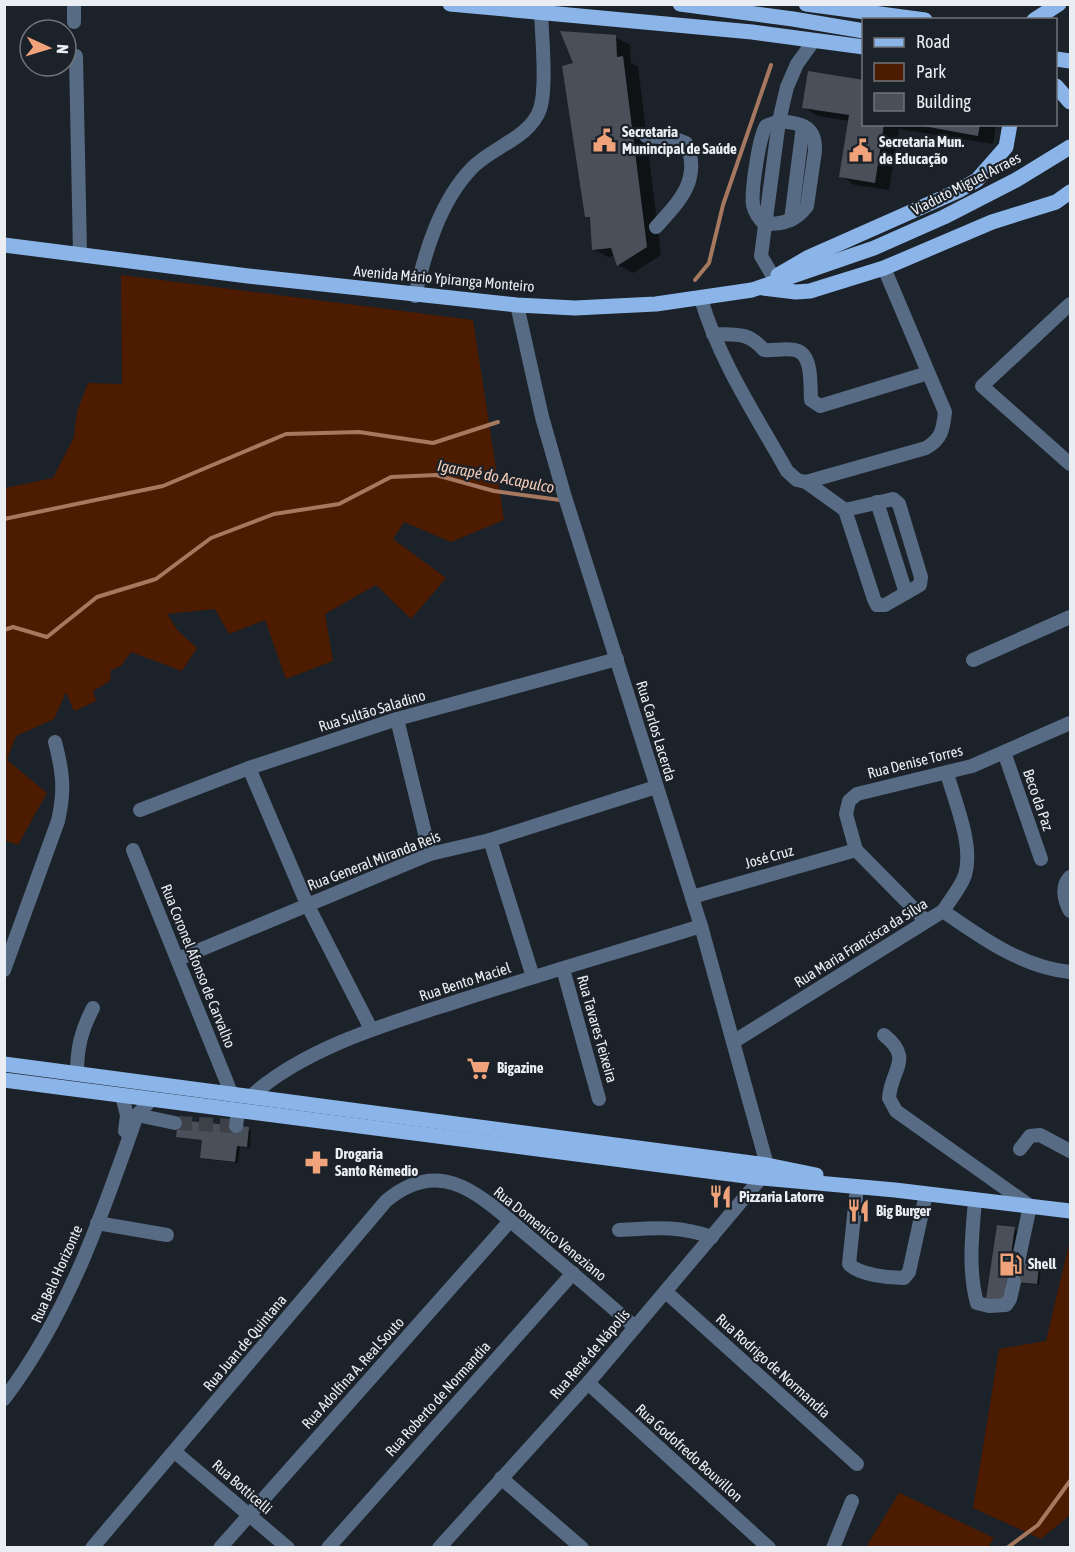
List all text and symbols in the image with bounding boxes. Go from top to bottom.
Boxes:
north arrow [18,18,78,78]
legend [862,18,1057,126]
text: Road [916,31,950,52]
text: N [54,44,72,54]
text: Park [916,61,946,82]
text: Building [916,91,971,112]
place label: Secretaria Munincipal de Saúde [622,123,737,157]
public building icon: Secretaria Munincipal de Saúde [591,128,617,154]
place label: Secretaria Mun. de Educação [879,133,965,167]
public building icon: Secretaria Mun. de Educação [848,138,874,164]
street label: Viaduto Miguel Arraes [908,149,1023,218]
street label: Avenida Mário Ypiranga Monteiro [353,262,535,295]
water label: Igarapé do Acapulco [436,456,556,497]
street label: Rua Carlos Lacerda [633,679,680,783]
street label: Rua Sultão Saladino [316,686,427,735]
street label: Rua Denise Torres [865,741,964,782]
street label: Beco da Paz [1020,767,1057,833]
street label: Rua General Miranda Reis [305,827,443,894]
street label: José Cruz [743,841,796,872]
street label: Rua Coronel Afonso de Carvalho [158,882,239,1050]
street label: Rua Maria Francisca da Silva [791,895,930,990]
street label: Rua Bento Maciel [417,959,513,1004]
street label: Rua Tavares Teixeira [574,973,621,1085]
supermarket icon: Bigazine [466,1055,492,1081]
place label: Bigazine [497,1059,544,1076]
place label: Drogaria Santo Rémedio [335,1145,418,1179]
pharmacy icon: Drogaria Santo Rémedio [304,1150,330,1176]
street label: Rua Domenico Veneziano [490,1183,610,1284]
restaurant icon: Pizzaria Latorre [708,1184,734,1210]
place label: Pizzaria Latorre [739,1188,824,1205]
restaurant icon: Big Burger [845,1198,871,1224]
place label: Big Burger [876,1202,931,1219]
street label: Rua Belo Horizonte [27,1222,86,1325]
fuel station icon: Shell [997,1251,1023,1277]
place label: Shell [1028,1255,1057,1272]
street label: Rua Juan de Quintana [199,1291,290,1394]
street label: Rua René de Nápolis [546,1305,633,1402]
street label: Rua Rodrigo de Normandia [713,1310,834,1421]
street label: Rua Adolfina A. Real Souto [298,1313,407,1432]
street label: Rua Roberto de Normandia [382,1338,494,1460]
street label: Rua Godofredo Bouvillon [633,1400,746,1505]
street label: Rua Botticelli [209,1456,276,1517]

